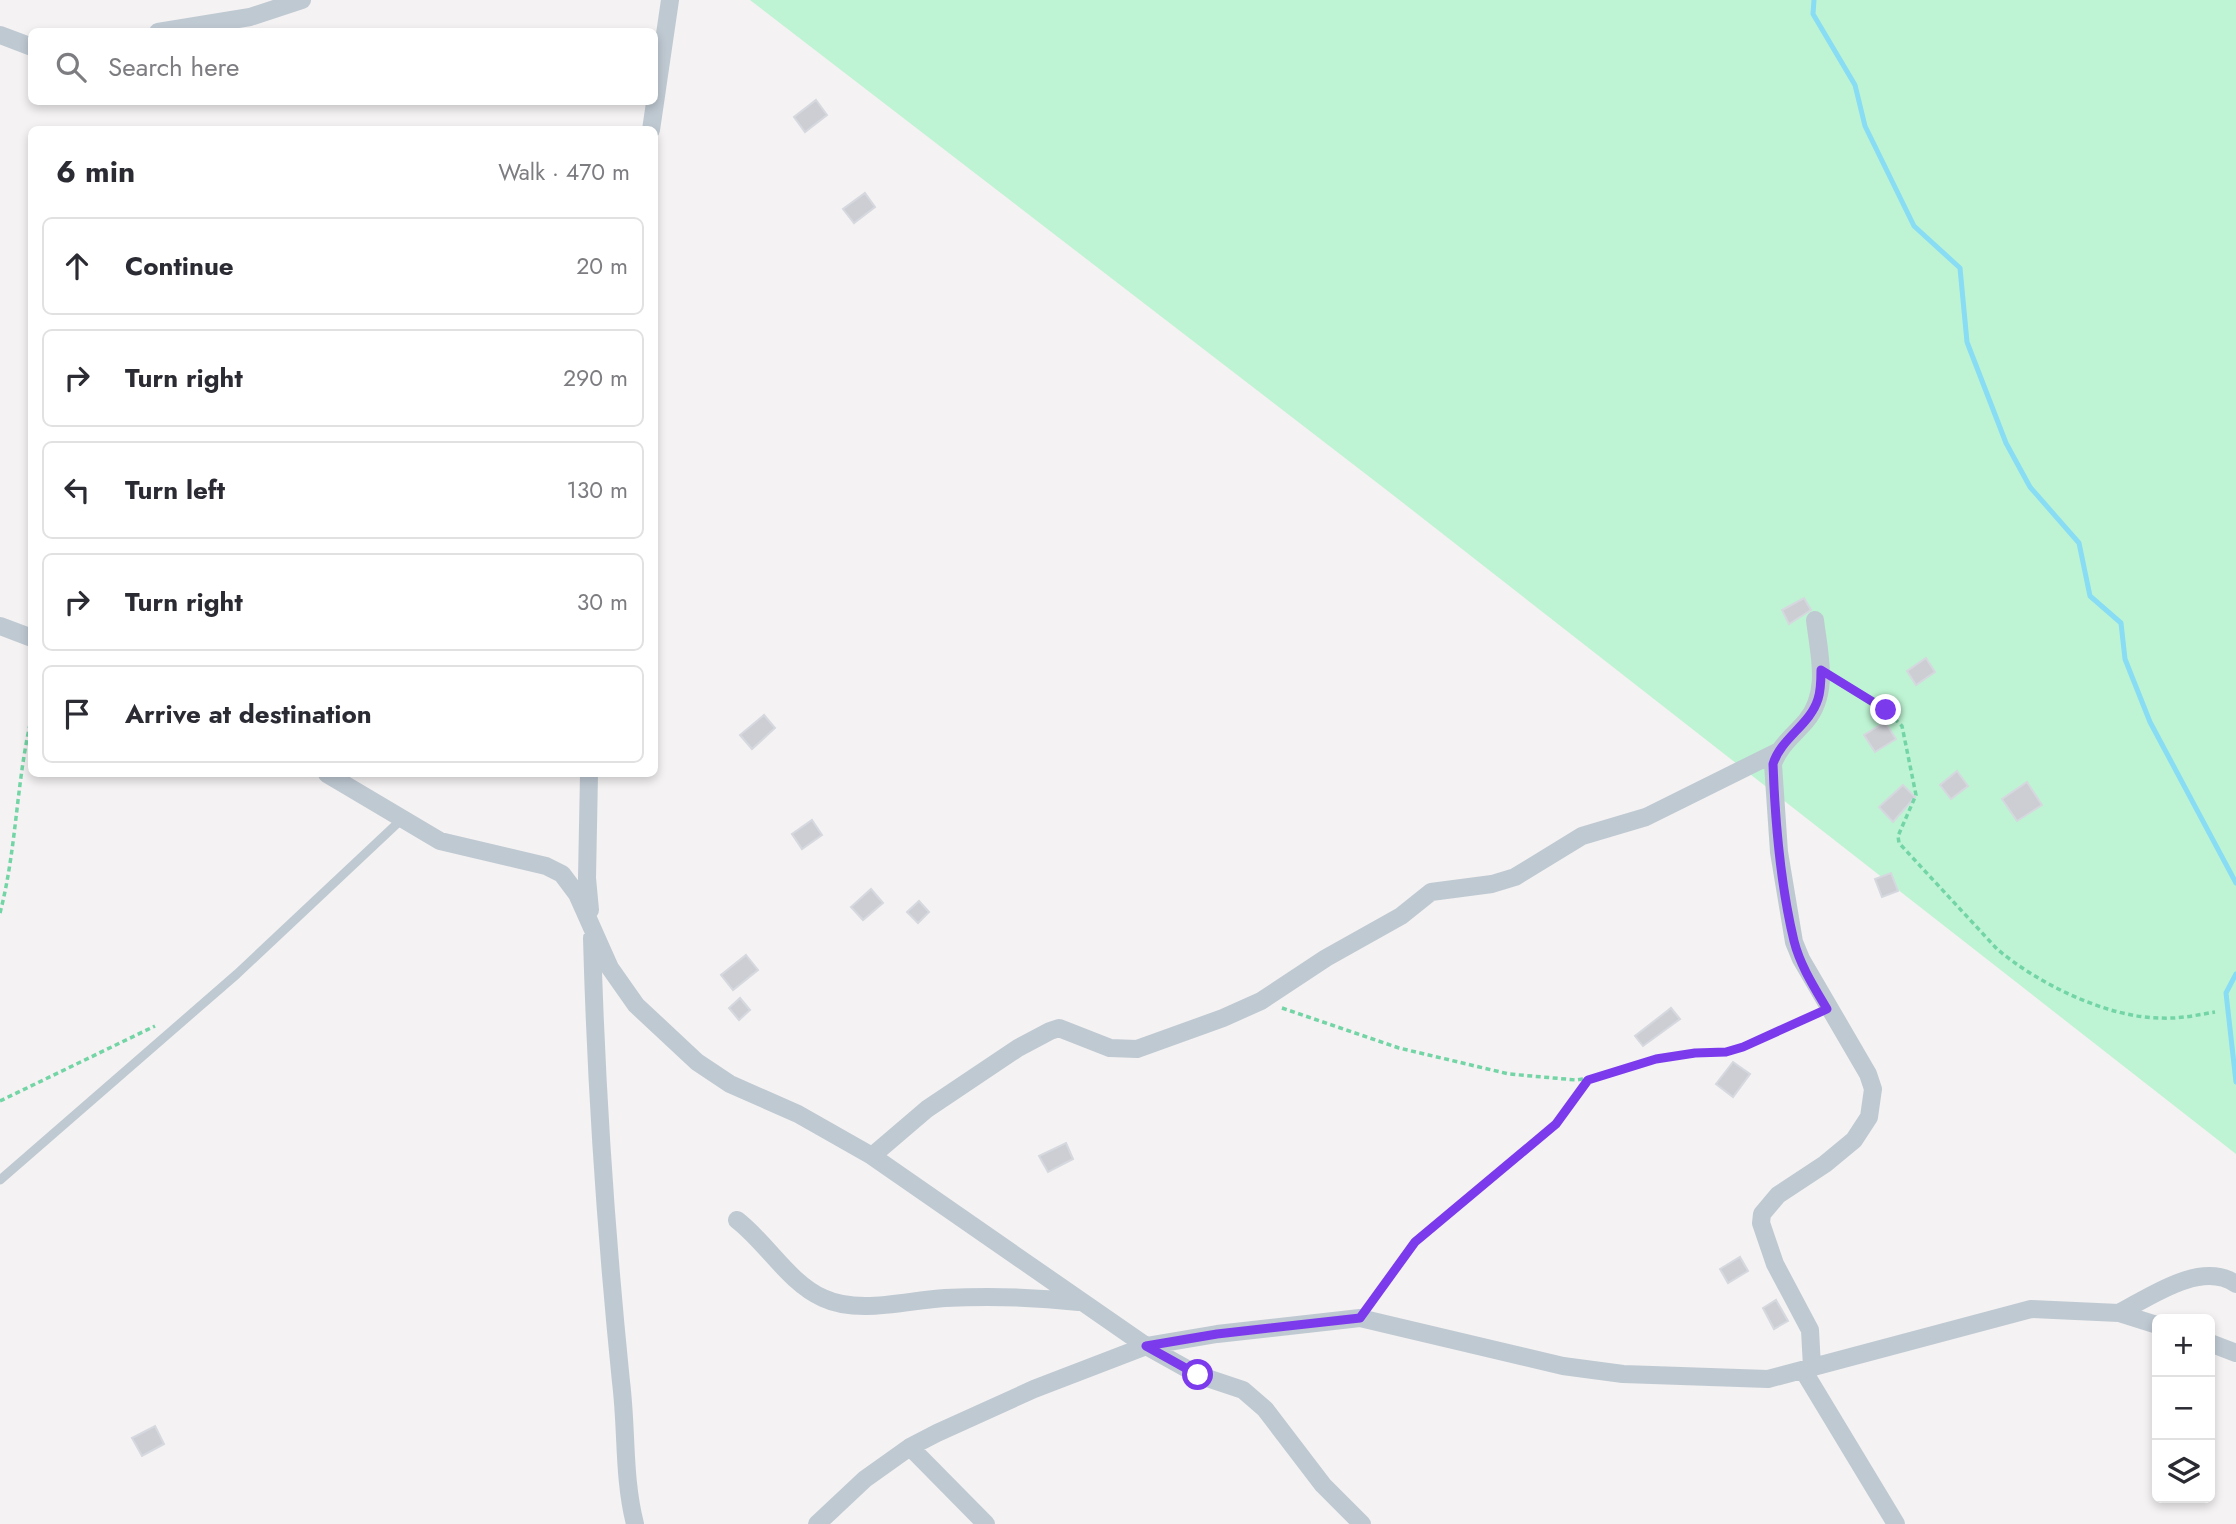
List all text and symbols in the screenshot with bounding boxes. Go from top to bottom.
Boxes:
search box [28,28,658,105]
icon: search [52,48,90,86]
text: Search here [108,48,240,86]
text: 6 min [56,150,135,193]
text: Walk · 470 m [498,155,630,189]
icon: ahead [58,247,96,285]
text: Continue [125,247,234,285]
text: 20 m [576,249,628,283]
icon: right [58,359,96,397]
text: Turn right [125,359,243,397]
text: 290 m [563,361,628,395]
icon: left [58,471,96,509]
text: Turn left [125,471,225,509]
text: 130 m [566,473,628,507]
icon: right [58,583,96,621]
text: Turn right [125,583,243,621]
text: 30 m [577,585,628,619]
route end [1870,694,1901,725]
icon: arrive [58,695,96,733]
text: Arrive at destination [125,695,372,733]
map controls [2152,1314,2215,1503]
button: + [2152,1314,2215,1377]
route start [1182,1359,1213,1390]
button: − [2152,1377,2215,1440]
button: layers [2152,1440,2215,1503]

